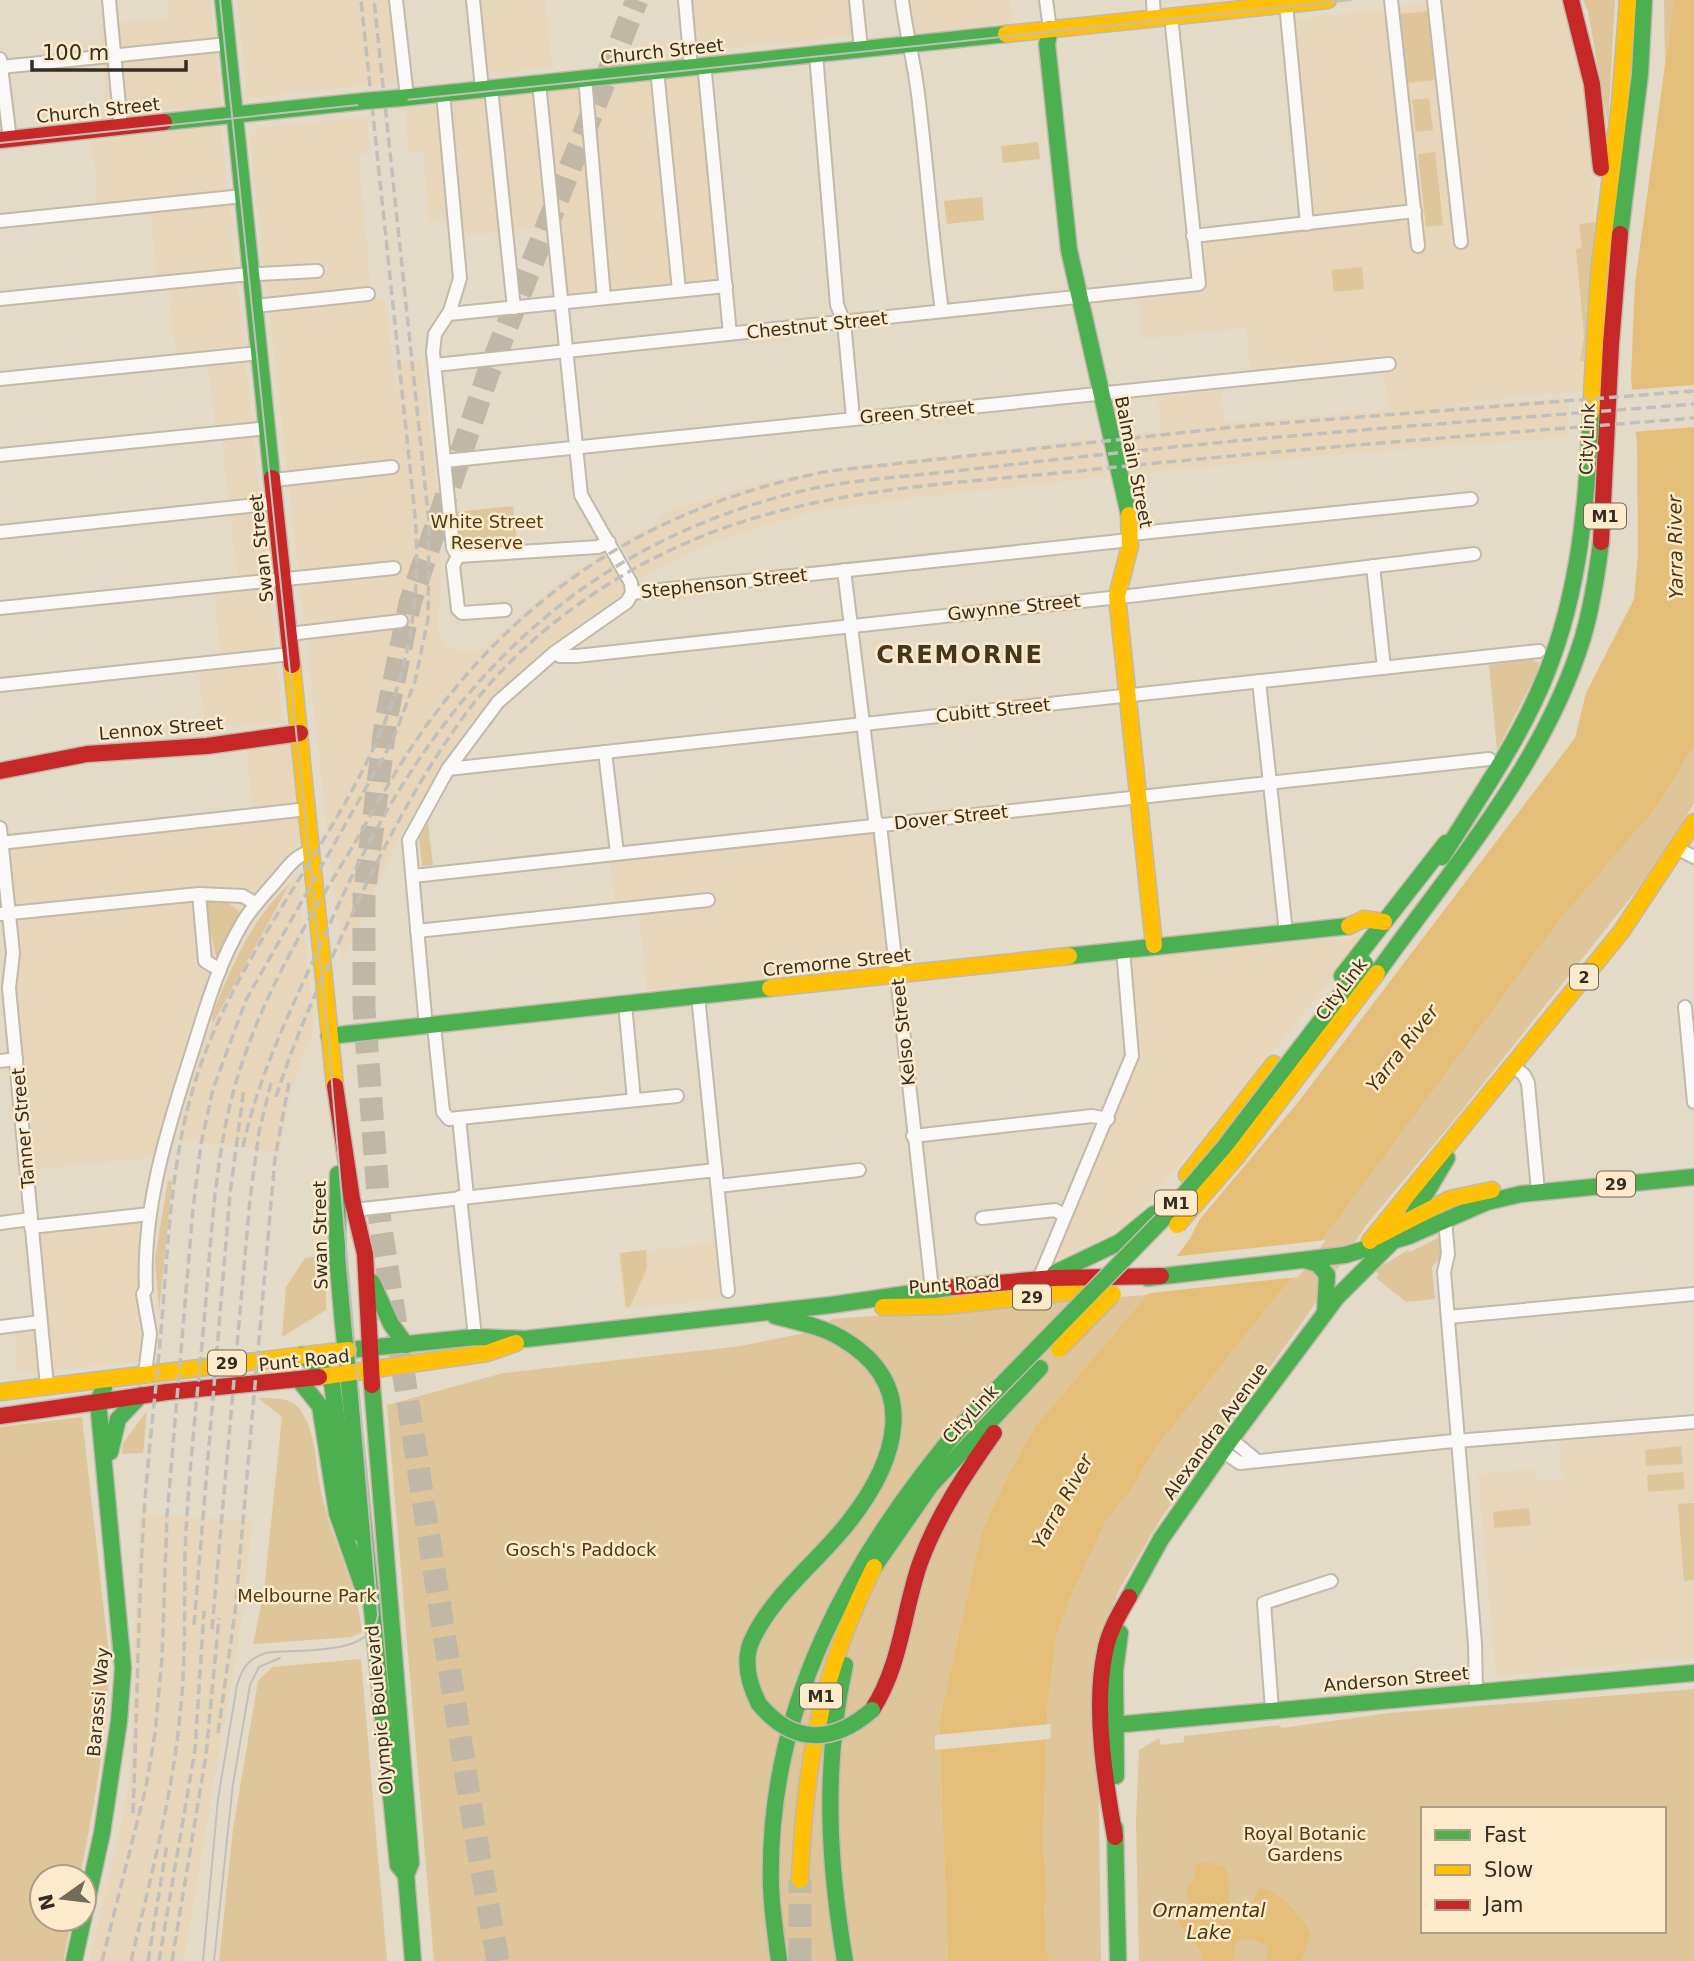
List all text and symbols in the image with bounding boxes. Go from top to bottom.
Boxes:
scale bar [32,28,186,72]
street label: Church Street [599,34,725,68]
text: 100 m [42,41,109,65]
street label: Church Street [35,93,161,127]
street label: Chestnut Street [745,307,889,343]
street label: Balmain Street [1111,394,1157,530]
street label: Green Street [859,397,975,427]
street label: CityLink [1575,402,1599,475]
street label: Swan Street [245,493,277,603]
water label: Yarra River [1663,494,1687,599]
road number: M1 [1584,503,1626,528]
park label: White Street Reserve [431,511,543,553]
street label: Stephenson Street [640,564,808,602]
street label: Gwynne Street [946,590,1082,624]
district label: CREMORNE [876,641,1044,669]
street label: Cubitt Street [935,694,1051,726]
street label: Lennox Street [98,712,224,744]
street label: Dover Street [893,801,1009,833]
street label: Cremorne Street [762,944,912,980]
street label: CityLink [1311,953,1371,1024]
road number: 2 [1570,965,1598,990]
street label: Kelso Street [887,977,919,1087]
water label: Yarra River [1361,999,1443,1096]
street label: Tanner Street [7,1067,39,1190]
road number: 29 [1597,1172,1635,1196]
street label: Swan Street [309,1180,331,1290]
road number: M1 [1155,1190,1197,1216]
street label: Punt Road [908,1270,1000,1298]
road number: 29 [1013,1284,1051,1310]
street label: Punt Road [257,1345,351,1375]
road number: 29 [208,1350,246,1376]
street label: Alexandra Avenue [1158,1359,1272,1503]
street label: CityLink [938,1380,1003,1448]
water label: Yarra River [1027,1449,1097,1552]
park label: Gosch's Paddock [506,1539,657,1560]
park label: Melbourne Park [237,1585,377,1606]
street label: Olympic Boulevard [361,1624,397,1796]
street label: Barassi Way [83,1646,113,1758]
street label: Anderson Street [1322,1662,1470,1696]
road number: M1 [800,1684,842,1708]
legend [1421,1807,1666,1933]
park label: Royal Botanic Gardens [1244,1823,1366,1865]
text: Fast [1484,1823,1526,1847]
text: Slow [1484,1858,1533,1882]
north arrow [28,1863,98,1933]
text: N [34,1892,59,1912]
text: Jam [1482,1893,1524,1917]
water label: Ornamental Lake [1152,1899,1266,1943]

